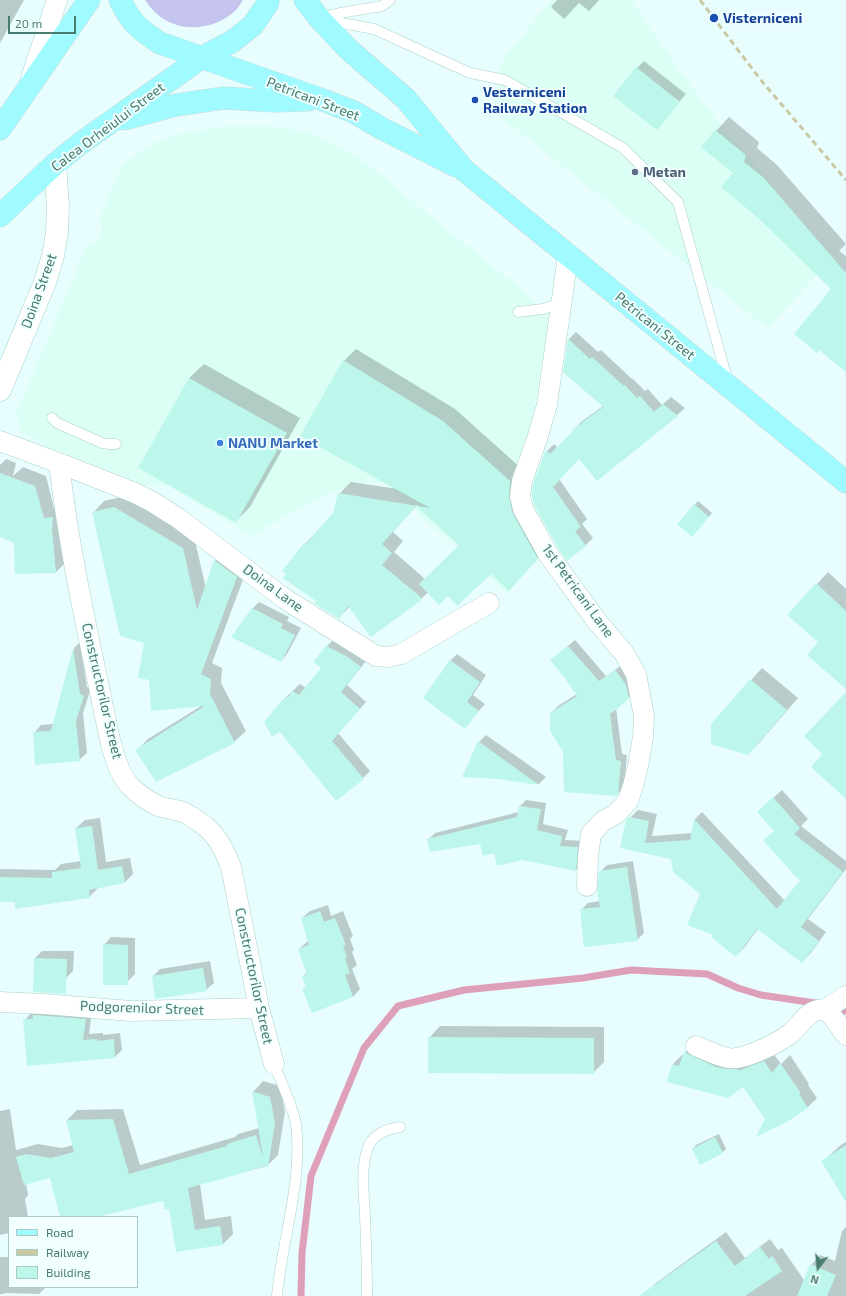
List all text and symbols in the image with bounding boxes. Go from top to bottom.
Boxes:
scale bar [10,8,78,34]
place label: Visterniceni [723,10,802,26]
marker: Visterniceni [708,12,720,24]
text: 20 m [15,16,42,30]
street label: Petricani Street [264,74,362,124]
street label: Calea Orheiului Street [48,79,168,175]
place label: Vesterniceni Railway Station [483,84,587,116]
marker: Vesterniceni Railway Station [470,95,480,105]
place label: Metan [643,164,686,180]
marker: Metan [630,167,640,177]
street label: Doina Street [18,251,60,331]
street label: Petricani Street [612,289,698,363]
place label: NANU Market [228,435,318,451]
marker: NANU Market [215,438,225,448]
street label: 1st Petricani Lane [539,541,617,641]
street label: Doina Lane [240,561,306,615]
street label: Constructorilor Street [78,621,126,761]
street label: Constructorilor Street [231,906,277,1046]
street label: Podgorenilor Street [80,997,204,1019]
legend [8,1216,138,1288]
text: Road [46,1225,74,1239]
text: Railway [46,1245,89,1259]
north arrow [798,1248,838,1288]
text: Building [46,1265,90,1279]
text: N [809,1273,820,1287]

